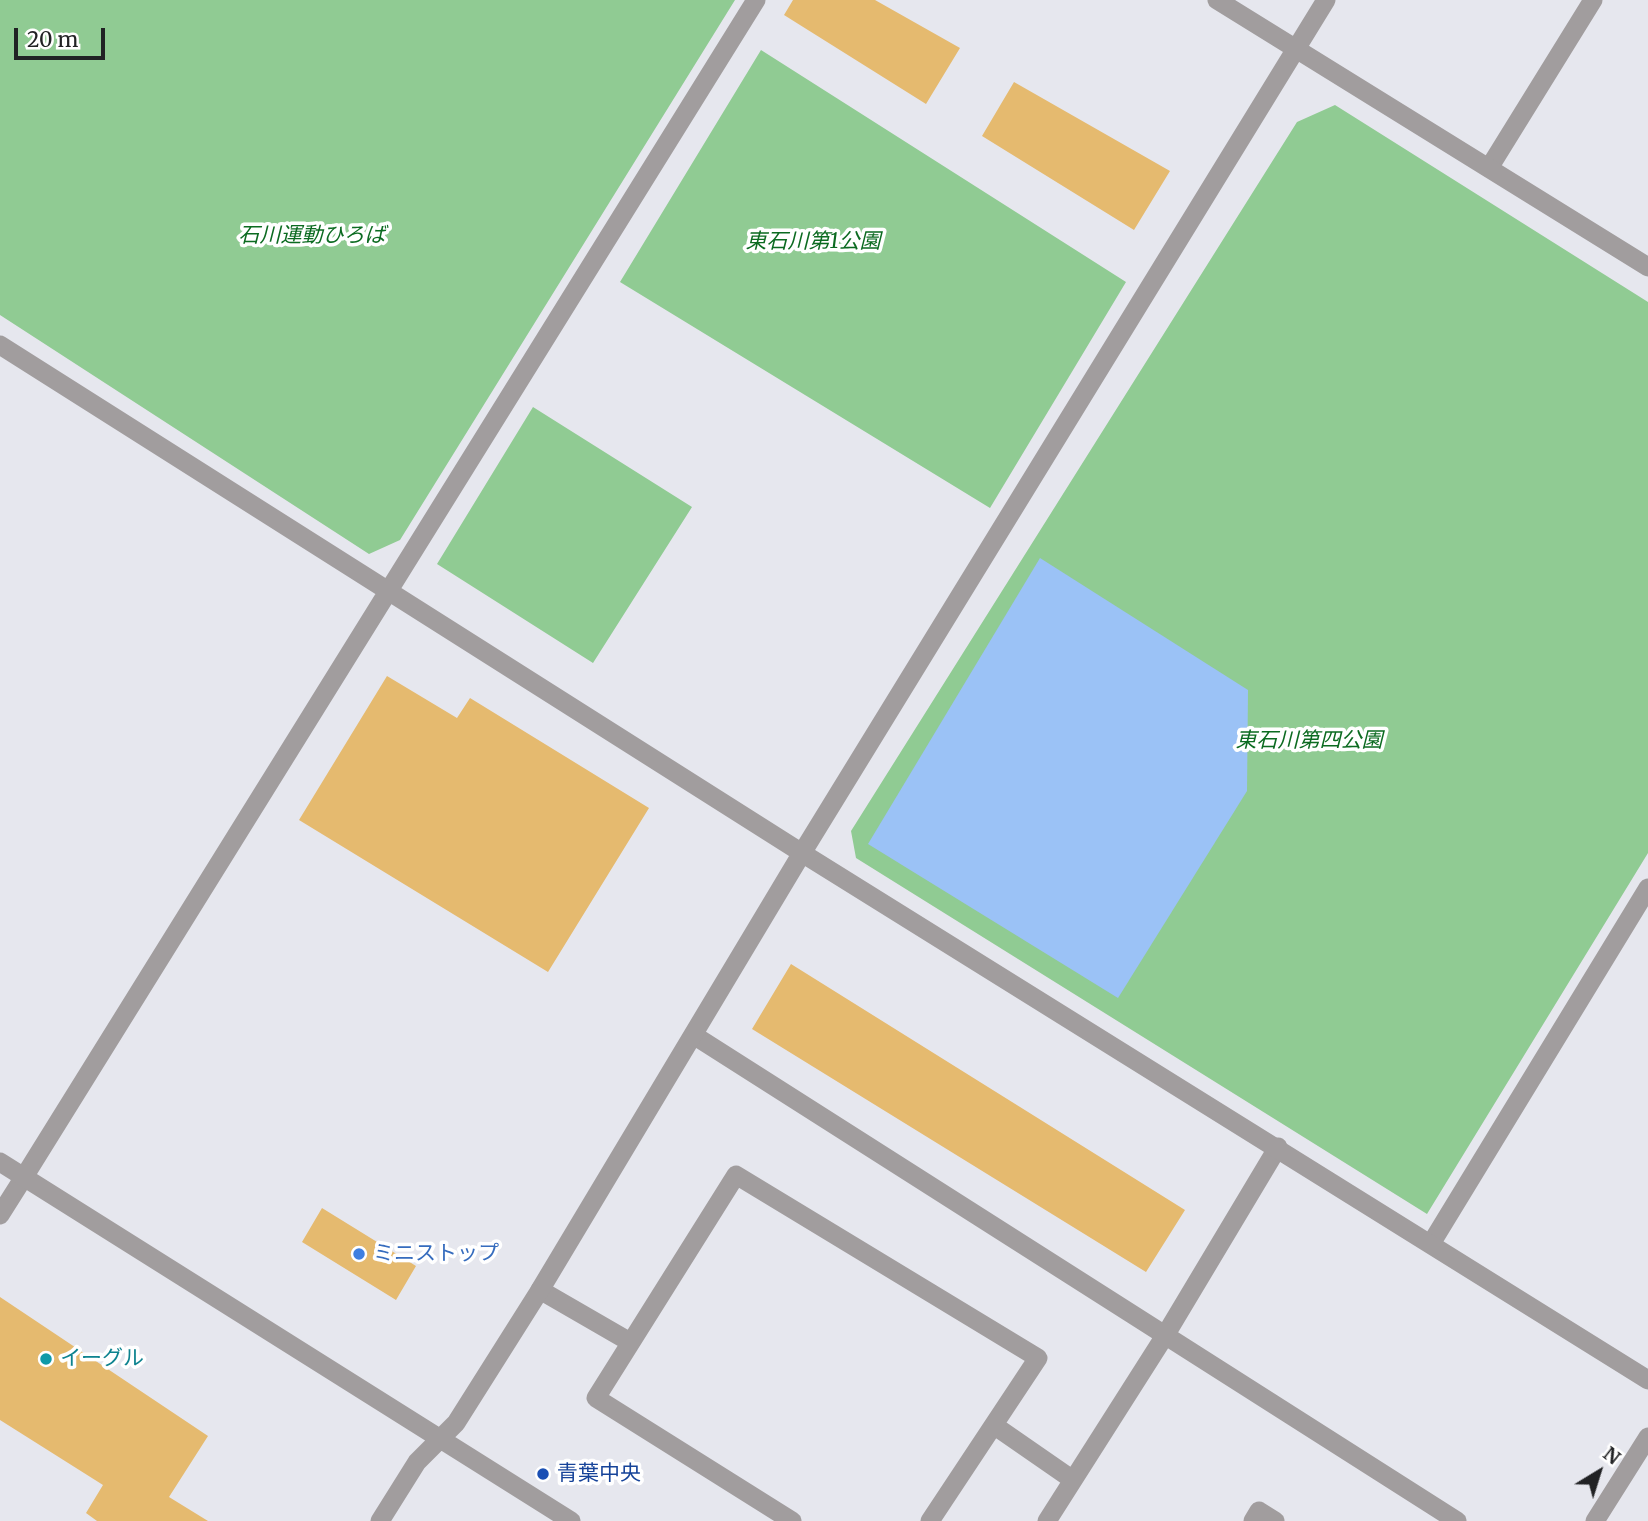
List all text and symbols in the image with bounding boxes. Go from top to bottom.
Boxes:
scale bar [18,14,108,58]
text: 20 m [27,26,78,53]
park label: 石川運動ひろば [239,223,385,249]
park label: 東石川第1公園 [745,229,881,255]
park label: 東石川第四公園 [1236,728,1382,754]
place label: ミニストップ [373,1241,499,1267]
marker: ミニストップ [351,1246,367,1262]
place label: イーグル [60,1346,144,1372]
marker: イーグル [38,1351,54,1367]
north arrow [1564,1437,1634,1507]
text: N [1599,1441,1625,1470]
place label: 青葉中央 [557,1461,641,1487]
marker: 青葉中央 [535,1466,551,1482]

